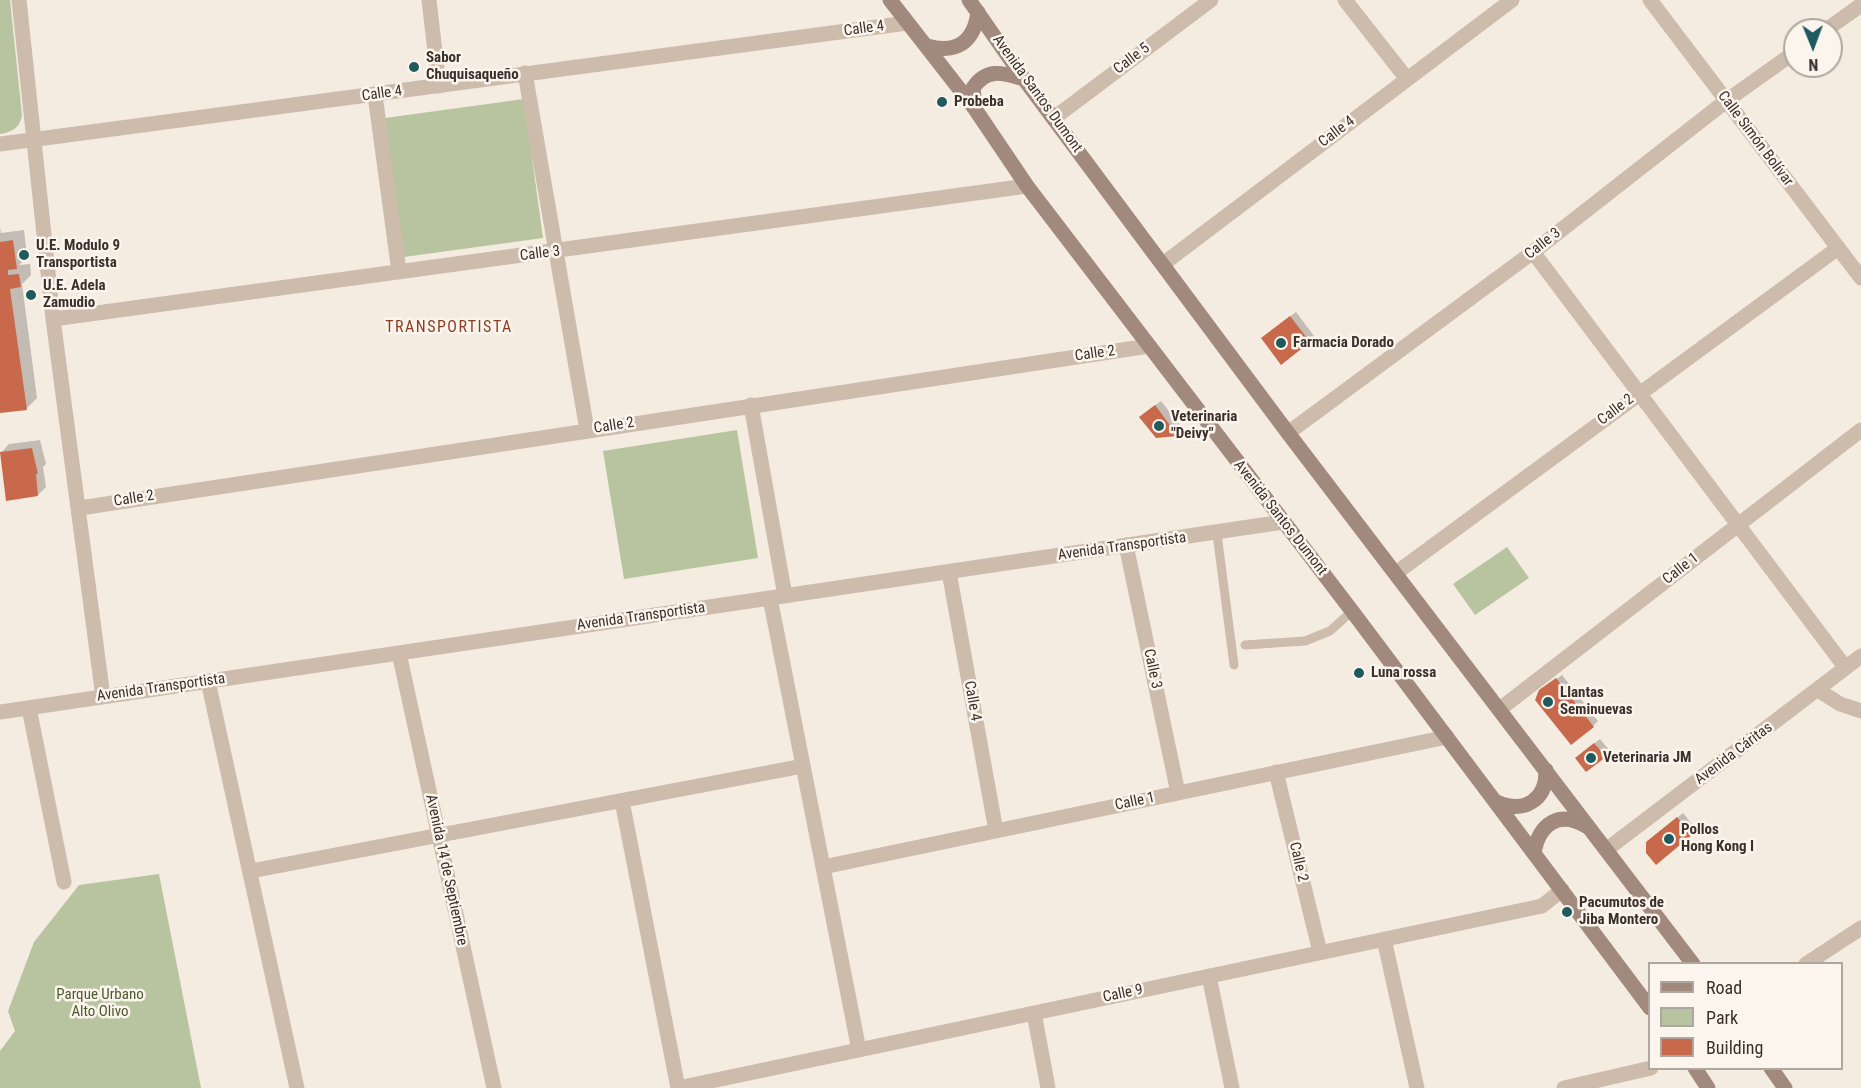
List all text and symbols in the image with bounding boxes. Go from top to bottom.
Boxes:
street label: Calle 4 [843,17,885,41]
north arrow [1783,18,1843,78]
street label: Avenida Santos Dumont [988,32,1086,156]
street label: Calle 5 [1110,40,1154,78]
place label: Sabor Chuquisaqueño [426,49,519,84]
text: N [1808,55,1818,74]
marker: Sabor Chuquisaqueño [407,60,421,74]
street label: Calle 4 [361,82,403,106]
street label: Calle Simón Bolívar [1713,88,1797,190]
place label: Probeba [954,93,1004,111]
marker: Probeba [935,95,949,109]
street label: Calle 4 [1315,113,1359,151]
street label: Calle 3 [1522,224,1564,264]
place label: U.E. Modulo 9 Transportista [36,237,120,272]
street label: Calle 3 [519,243,561,265]
marker: U.E. Modulo 9 Transportista [17,248,31,262]
place label: U.E. Adela Zamudio [43,277,106,312]
marker: U.E. Adela Zamudio [24,288,38,302]
district label: TRANSPORTISTA [385,318,513,338]
place label: Farmacia Dorado [1293,334,1394,352]
marker: Farmacia Dorado [1274,336,1288,350]
street label: Calle 2 [1074,342,1116,366]
street label: Calle 2 [1594,391,1638,429]
place label: Veterinaria "Deivy" [1171,408,1237,443]
street label: Calle 2 [593,414,635,438]
marker: Veterinaria "Deivy" [1152,419,1166,433]
street label: Avenida Santos Dumont [1229,457,1331,579]
street label: Calle 2 [113,487,155,511]
street label: Avenida Transportista [1057,529,1187,565]
street label: Calle 1 [1660,549,1702,589]
street label: Avenida Transportista [576,599,706,635]
street label: Calle 3 [1139,647,1165,691]
place label: Luna rossa [1371,664,1436,682]
marker: Luna rossa [1352,666,1366,680]
street label: Avenida Transportista [96,670,226,706]
street label: Calle 4 [960,680,984,722]
place label: Llantas Seminuevas [1560,684,1633,719]
marker: Llantas Seminuevas [1541,695,1555,709]
street label: Avenida Cáritas [1692,719,1776,789]
place label: Veterinaria JM [1603,749,1691,767]
marker: Veterinaria JM [1584,751,1598,765]
street label: Calle 1 [1113,789,1157,815]
street label: Avenida 14 de Septiembre [421,793,471,947]
place label: Pollos Hong Kong I [1681,821,1754,856]
marker: Pollos Hong Kong I [1662,832,1676,846]
street label: Calle 2 [1285,840,1311,884]
place label: Pacumutos de Jiba Montero [1579,894,1664,929]
marker: Pacumutos de Jiba Montero [1560,905,1574,919]
legend [1648,962,1843,1070]
text: Road [1706,977,1742,998]
street label: Calle 9 [1101,981,1145,1007]
park label: Parque Urbano Alto Olivo [56,986,144,1021]
text: Park [1706,1007,1738,1028]
text: Building [1706,1037,1763,1058]

